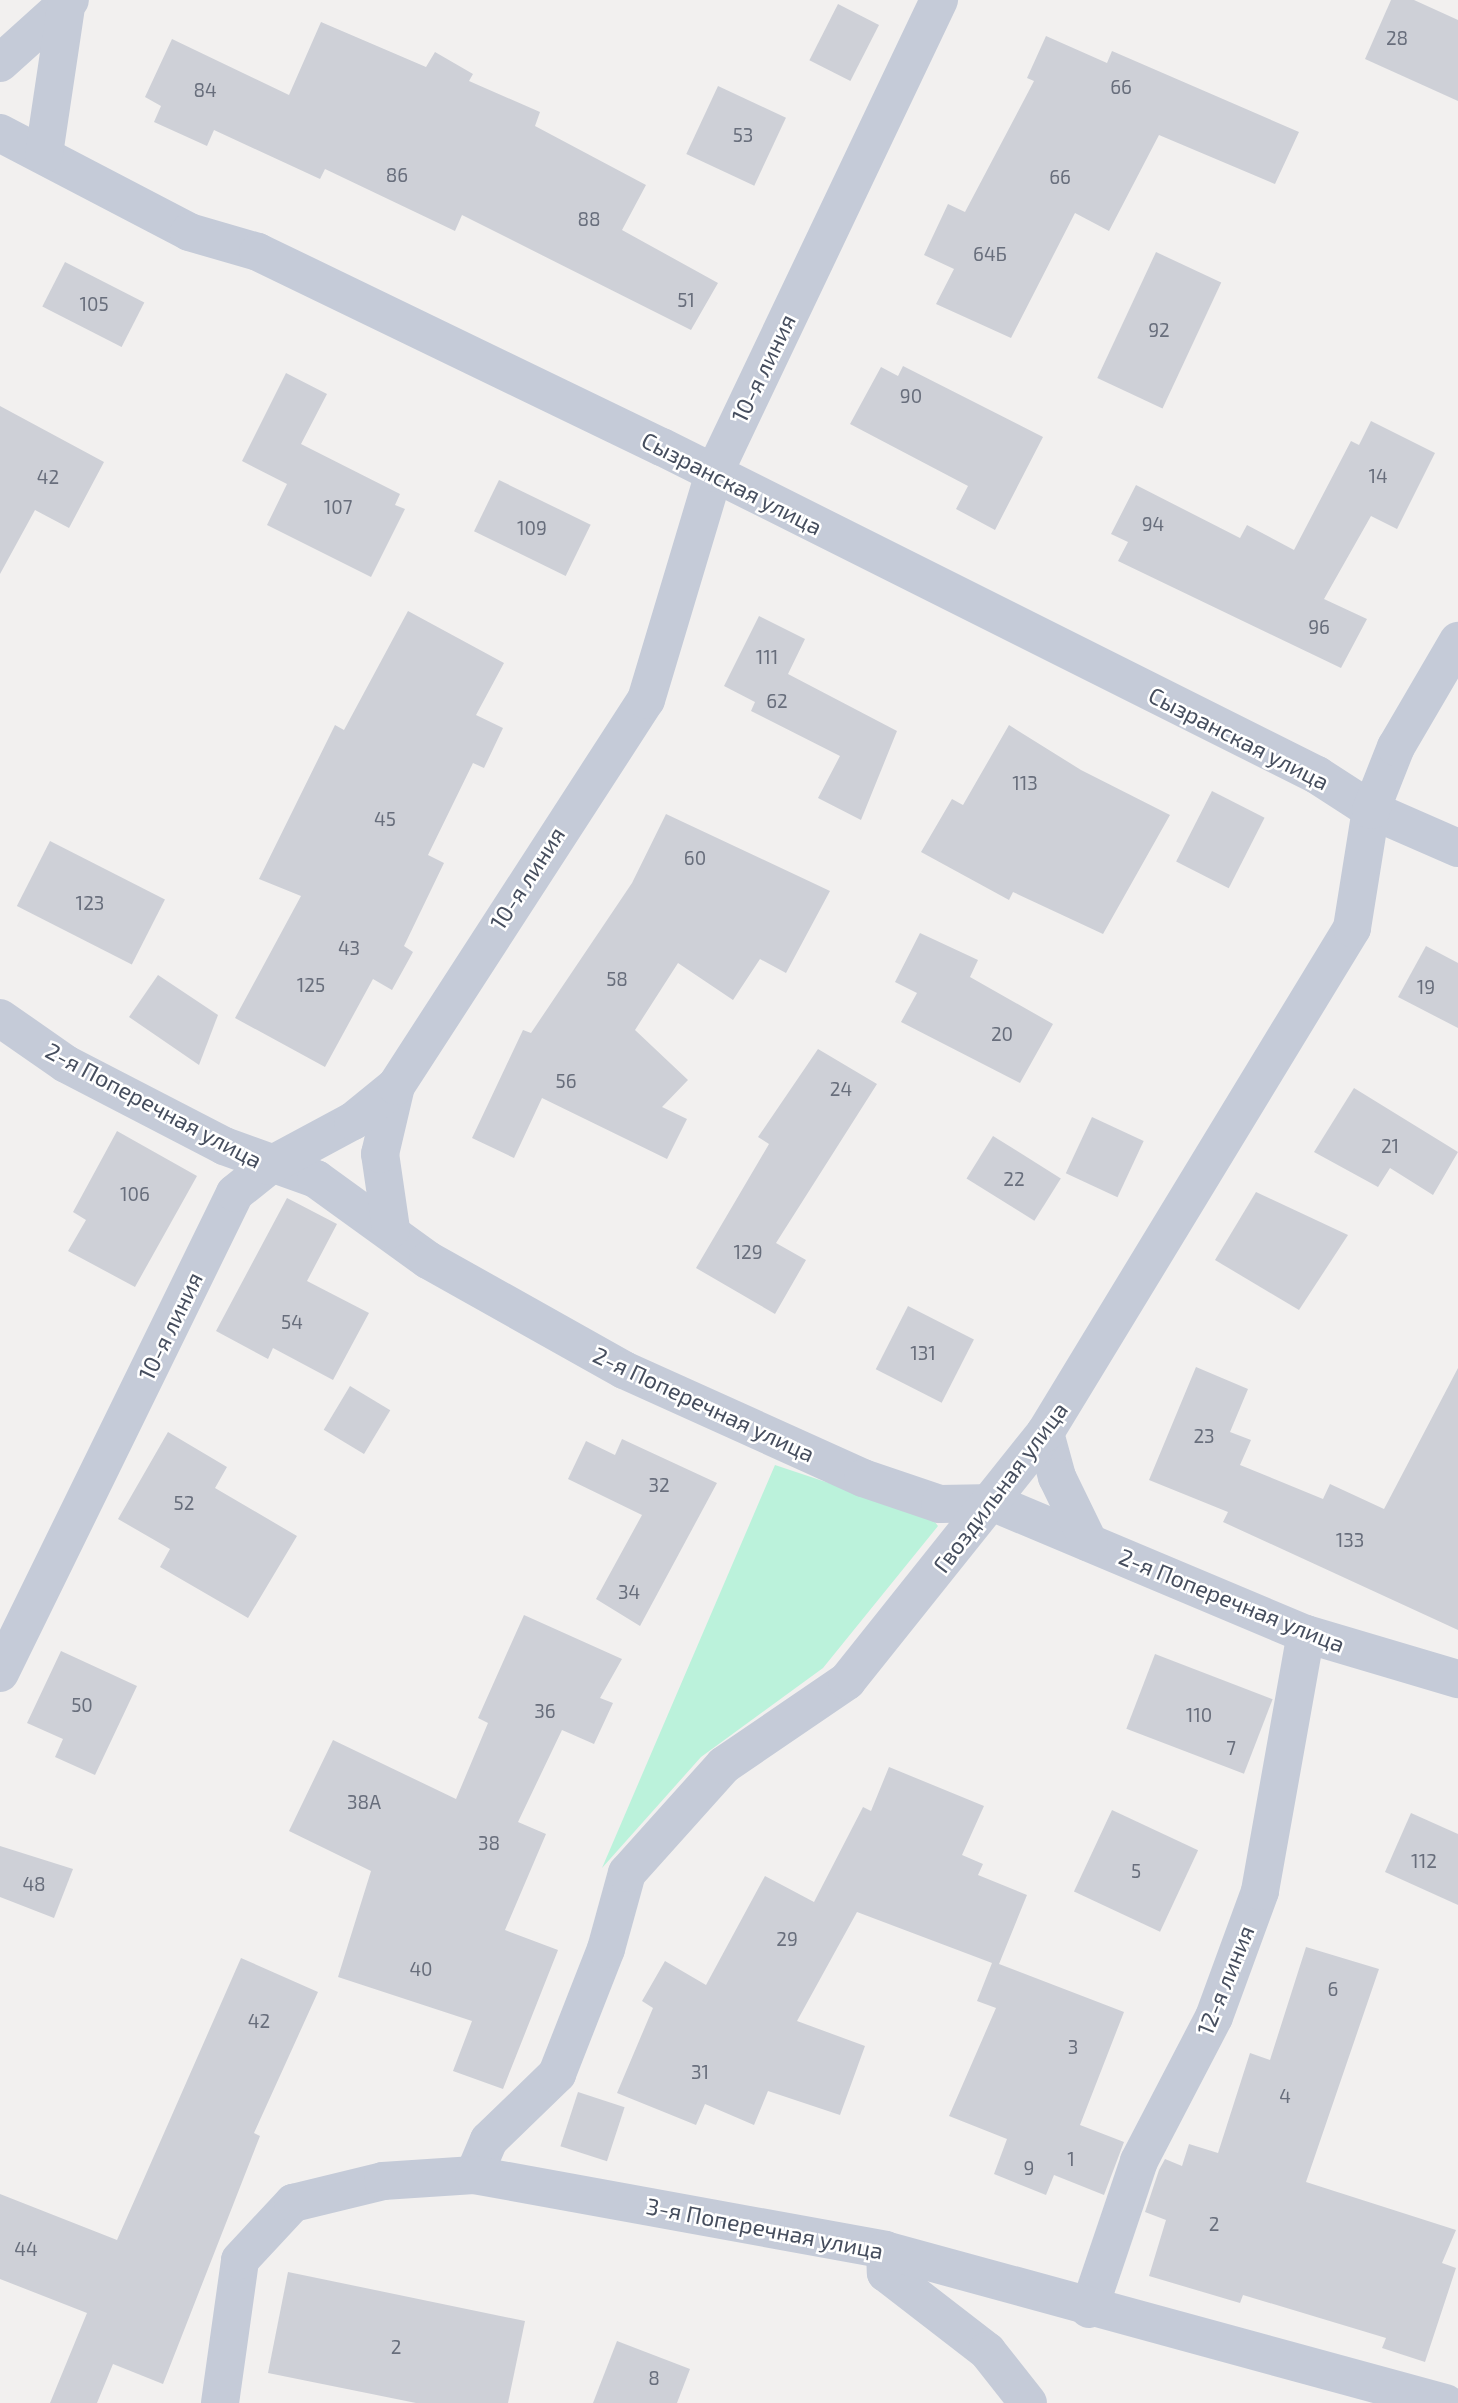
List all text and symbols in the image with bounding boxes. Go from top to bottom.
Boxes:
house number: 28 [1386,27,1408,49]
house number: 66 [1110,76,1132,98]
house number: 84 [193,79,217,101]
house number: 53 [733,124,753,146]
house number: 86 [386,164,408,186]
house number: 66 [1049,166,1071,188]
house number: 88 [577,208,601,230]
house number: 64Б [973,243,1007,265]
house number: 51 [677,289,695,311]
house number: 105 [79,293,109,315]
street label: 10-я линия [725,309,801,427]
house number: 92 [1148,319,1170,341]
house number: 90 [900,385,922,407]
street label: Сызранская улица [637,426,827,540]
house number: 14 [1368,465,1388,487]
house number: 42 [37,466,59,488]
house number: 107 [324,496,352,518]
house number: 94 [1142,513,1164,535]
house number: 109 [517,517,547,539]
house number: 96 [1308,616,1330,638]
house number: 111 [756,646,778,668]
street label: Сызранская улица [1144,681,1334,795]
house number: 62 [766,690,788,712]
house number: 113 [1012,772,1038,794]
house number: 45 [374,808,396,830]
street label: 10-я линия [484,822,570,934]
house number: 60 [684,847,706,869]
house number: 123 [76,892,104,914]
house number: 43 [338,937,360,959]
house number: 58 [606,968,628,990]
house number: 125 [297,974,325,996]
house number: 19 [1417,976,1435,998]
house number: 20 [991,1023,1013,1045]
street label: 2-я Поперечная улица [41,1036,267,1174]
house number: 56 [555,1070,577,1092]
house number: 24 [830,1078,852,1100]
house number: 21 [1381,1135,1399,1157]
house number: 22 [1003,1168,1025,1190]
house number: 106 [120,1183,150,1205]
house number: 129 [733,1241,763,1263]
street label: 10-я линия [132,1267,208,1385]
house number: 54 [281,1311,303,1333]
street label: 2-я Поперечная улица [589,1341,819,1467]
house number: 131 [910,1342,936,1364]
street label: Гвоздильная улица [927,1396,1073,1578]
house number: 23 [1193,1425,1215,1447]
house number: 32 [648,1474,670,1496]
house number: 52 [174,1492,194,1514]
house number: 133 [1336,1529,1364,1551]
street label: 2-я Поперечная улица [1115,1542,1349,1658]
house number: 34 [618,1581,640,1603]
house number: 50 [71,1694,93,1716]
house number: 36 [534,1700,556,1722]
house number: 110 [1186,1704,1212,1726]
house number: 7 [1226,1737,1236,1759]
house number: 38А [347,1791,381,1813]
house number: 38 [478,1832,500,1854]
house number: 112 [1411,1850,1437,1872]
house number: 5 [1131,1860,1141,1882]
house number: 48 [22,1873,46,1895]
street label: 12-я линия [1191,1921,1259,2039]
house number: 29 [776,1928,798,1950]
house number: 40 [409,1958,433,1980]
house number: 6 [1328,1978,1338,2000]
house number: 42 [248,2010,270,2032]
house number: 3 [1068,2036,1078,2058]
house number: 31 [691,2061,709,2083]
house number: 4 [1279,2085,1291,2107]
house number: 1 [1067,2148,1075,2170]
house number: 9 [1024,2157,1034,2179]
street label: 3-я Поперечная улица [644,2191,886,2265]
house number: 2 [1209,2213,1219,2235]
house number: 44 [14,2238,38,2260]
house number: 2 [391,2336,401,2358]
house number: 8 [648,2367,660,2389]

